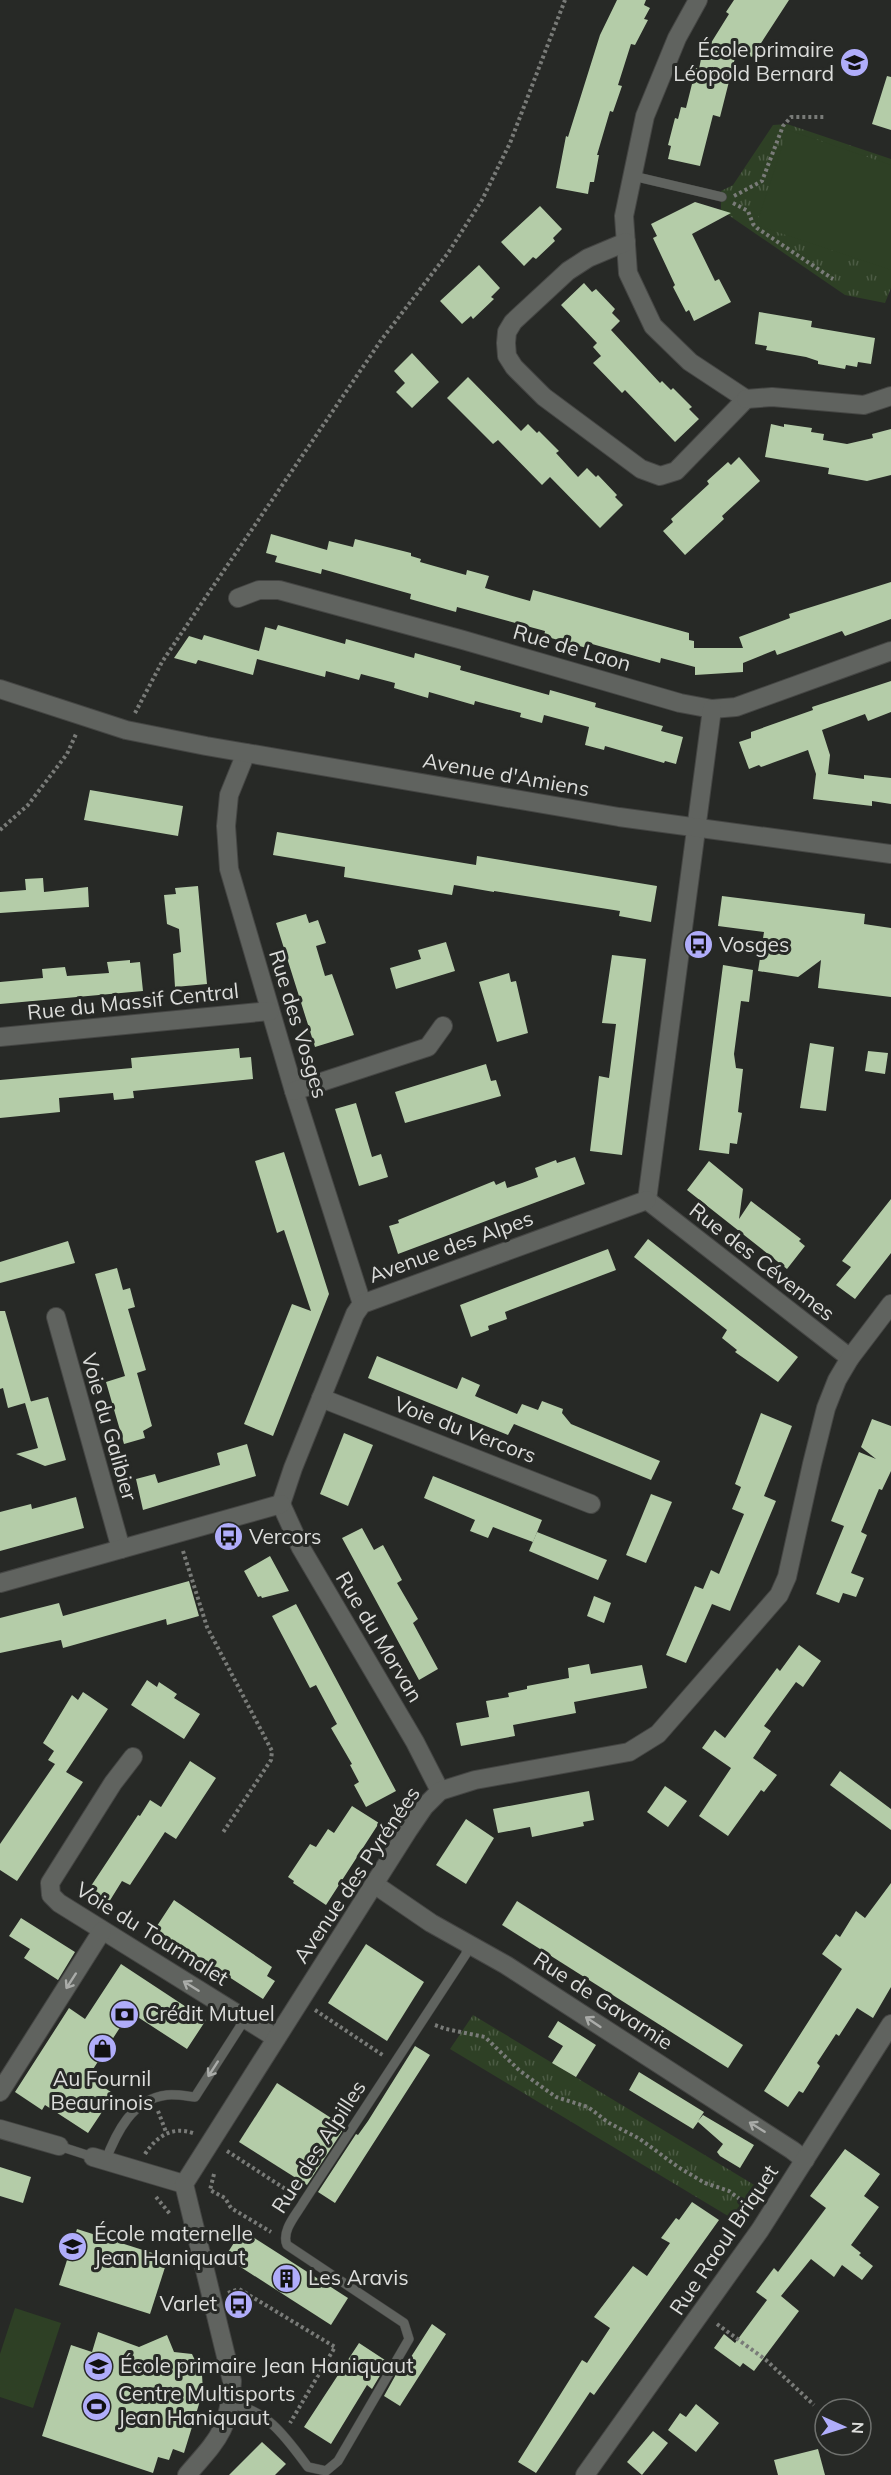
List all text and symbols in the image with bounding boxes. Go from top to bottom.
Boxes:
place label: École primaire Léopold Bernard [673,36,834,86]
school or university icon: École primaire Léopold Bernard [839,46,871,78]
street label: Rue de Laon [510,618,634,676]
street label: Avenue d'Amiens [421,747,592,801]
bus stop icon: Vosges [682,929,714,961]
place label: Vosges [719,931,789,957]
street label: Rue des Vosges [264,946,334,1101]
street label: Rue du Massif Central [26,977,240,1025]
street label: Rue des Cévennes [685,1196,840,1326]
street label: Avenue des Alpes [365,1204,537,1288]
street label: Voie du Galibier [77,1350,144,1504]
street label: Voie du Vercors [391,1390,540,1468]
bus stop icon: Vercors [212,1521,244,1553]
place label: Vercors [249,1523,321,1549]
street label: Rue du Morvan [331,1566,429,1707]
street label: Avenue des Pyrénées [287,1781,425,1968]
street label: Voie du Tourmalet [71,1876,234,1991]
street label: Rue de Gavarnie [529,1945,678,2055]
one-way arrow [65,1972,77,1988]
one-way arrow [182,1979,199,1992]
bank icon: Crédit Mutuel [108,1998,140,2030]
place label: Crédit Mutuel [145,2000,275,2026]
one-way arrow [585,2016,602,2028]
shop icon: Au Fournil Beaurinois [86,2032,118,2064]
one-way arrow [207,2060,219,2077]
place label: Au Fournil Beaurinois [51,2065,153,2115]
street label: Rue des Alpilles [266,2075,371,2218]
one-way arrow [749,2121,766,2133]
street label: Rue Raoul Briquet [663,2159,783,2320]
place label: École maternelle Jean Haniquaut [94,2220,253,2270]
school or university icon: École maternelle Jean Haniquaut [57,2230,89,2262]
building icon: Les Aravis [271,2262,303,2294]
place label: Les Aravis [308,2264,409,2290]
bus stop icon: Varlet [222,2288,254,2320]
place label: Varlet [160,2290,217,2316]
school or university icon: École primaire Jean Haniquaut [83,2350,115,2382]
place label: École primaire Jean Haniquaut [120,2352,414,2378]
place label: Centre Multisports Jean Haniquaut [118,2380,296,2430]
sports icon: Centre Multisports Jean Haniquaut [81,2390,113,2422]
north arrow [813,2397,873,2457]
text: N [848,2421,868,2434]

